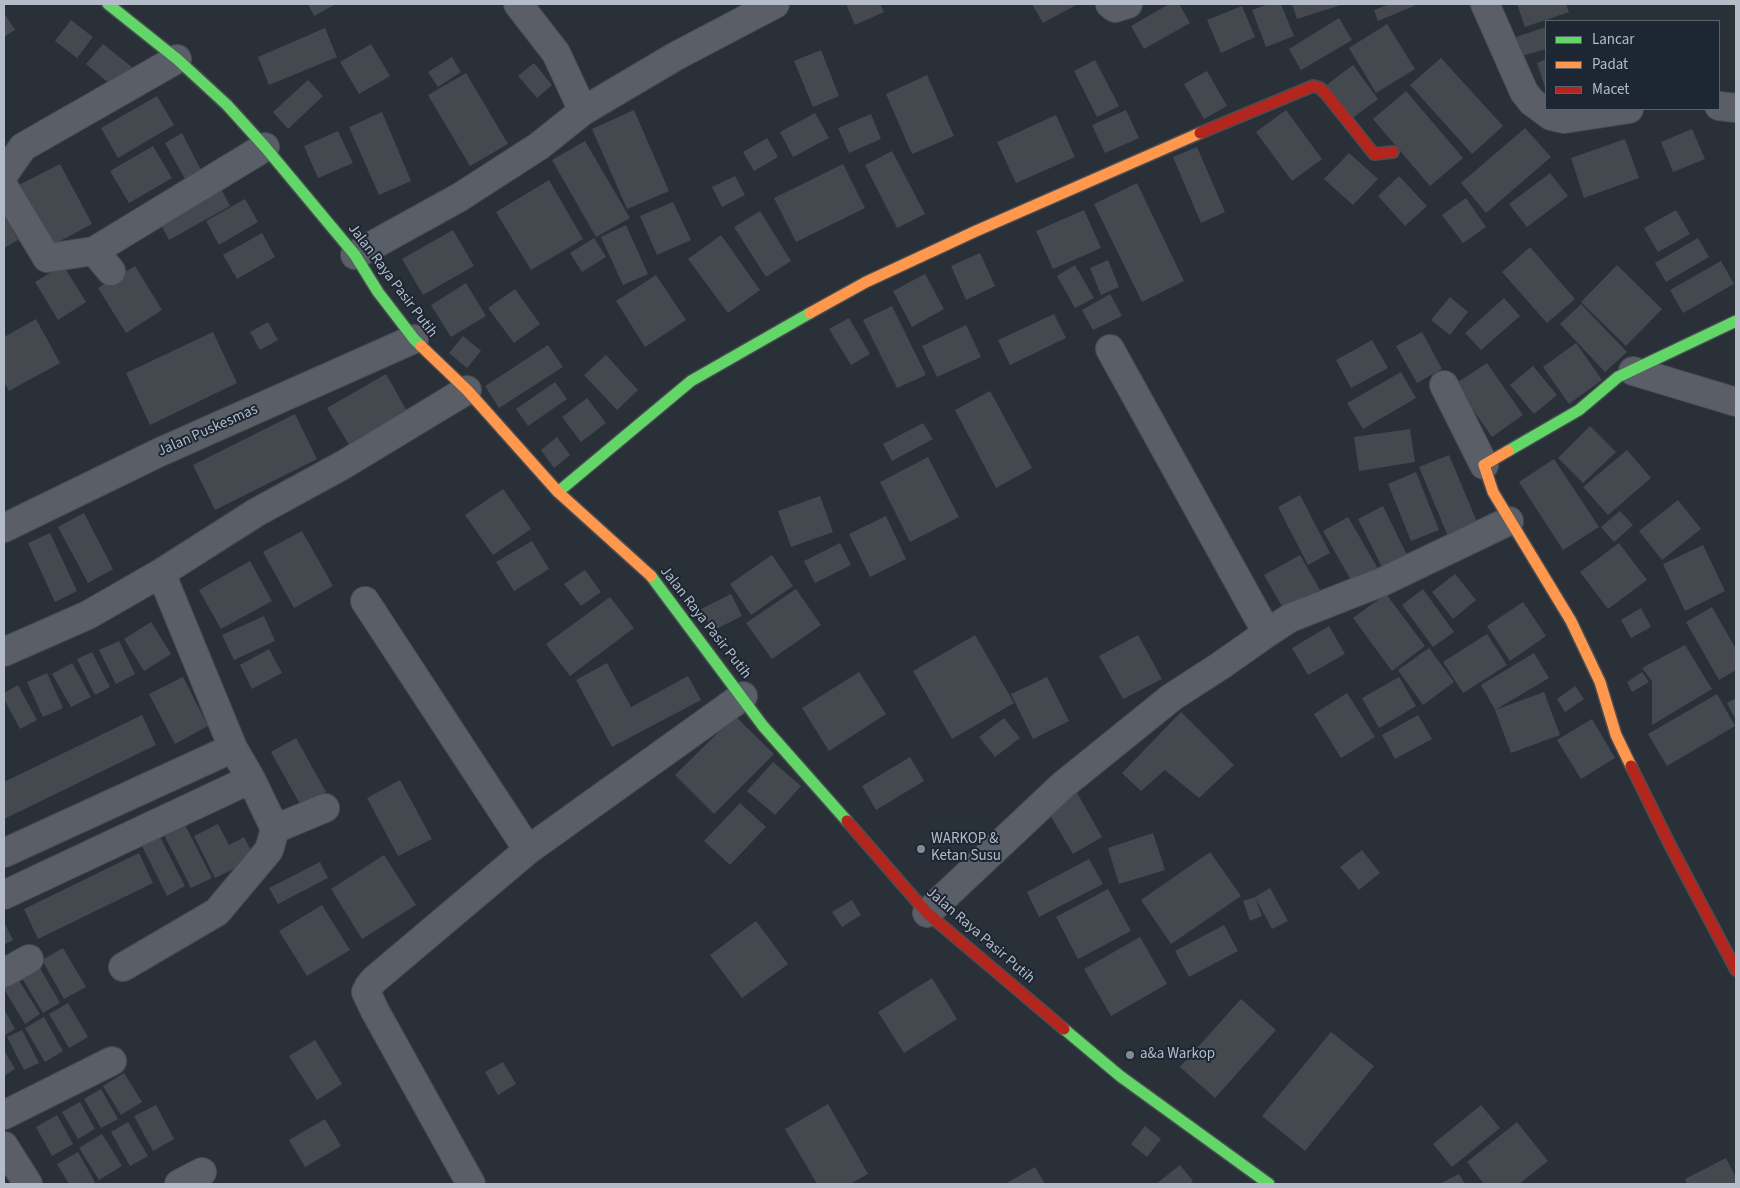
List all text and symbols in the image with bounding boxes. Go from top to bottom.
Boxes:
legend [1545,20,1720,110]
text: Lancar [1592,29,1635,50]
text: Padat [1592,54,1628,75]
text: Macet [1592,79,1629,100]
street label: Jalan Raya Pasir Putih [343,221,441,341]
street label: Jalan Puskesmas [155,401,261,461]
street label: Jalan Raya Pasir Putih [655,563,755,683]
place label: WARKOP & Ketan Susu [931,831,1001,866]
marker: WARKOP & Ketan Susu [915,843,927,855]
street label: Jalan Raya Pasir Putih [922,884,1038,988]
place label: a&a Warkop [1140,1046,1215,1064]
marker: a&a Warkop [1124,1049,1136,1061]

